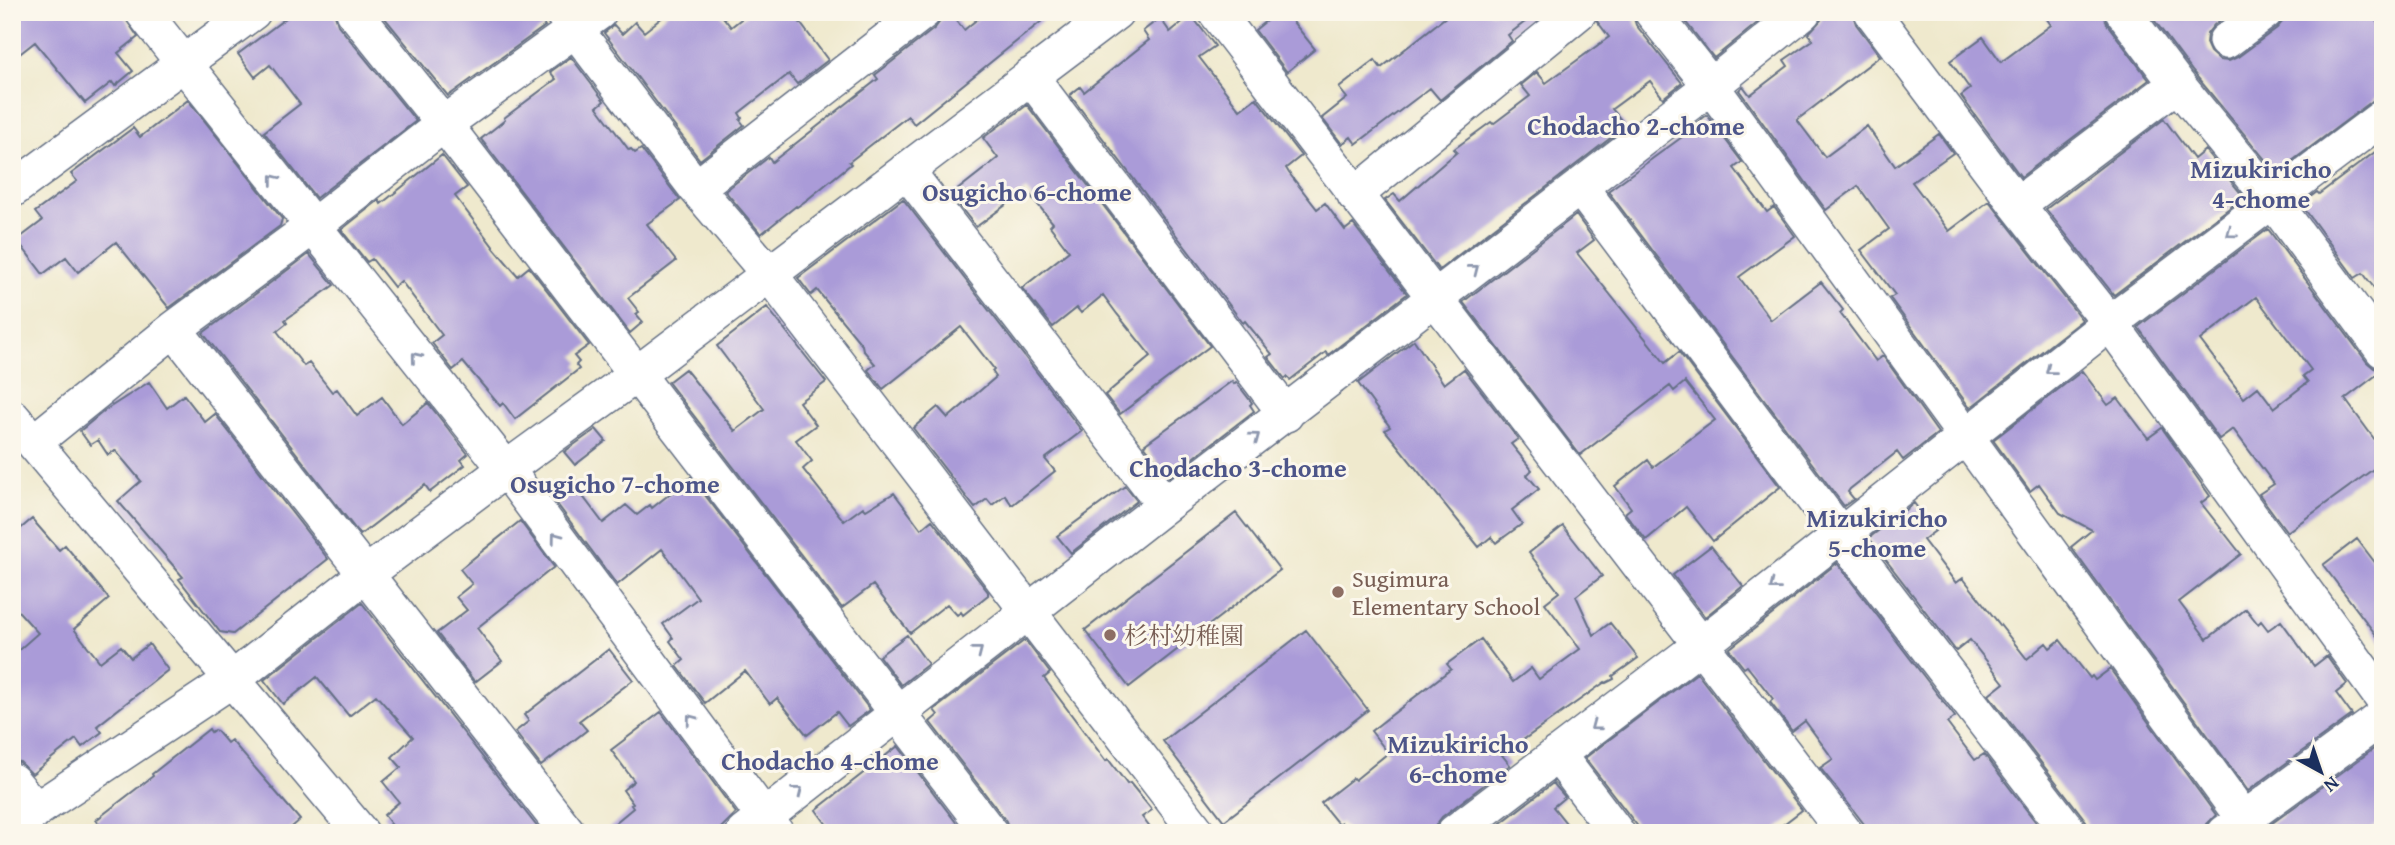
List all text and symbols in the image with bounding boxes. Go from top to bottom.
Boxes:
district label: Chodacho 2-chome [1527,106,1745,145]
district label: Mizukiricho 4-chome [2190,149,2332,218]
district label: Osugicho 6-chome [922,172,1132,211]
one-way arrow [270,175,283,187]
one-way arrow [2226,224,2239,237]
one-way arrow [1467,265,1479,278]
one-way arrow [412,353,424,366]
one-way arrow [2045,362,2058,375]
one-way arrow [1247,433,1259,446]
district label: Chodacho 3-chome [1129,448,1347,487]
district label: Osugicho 7-chome [510,464,720,503]
district label: Mizukiricho 5-chome [1806,498,1948,567]
one-way arrow [551,532,564,545]
place label: Sugimura Elementary School [1352,561,1540,624]
one-way arrow [1770,578,1782,591]
marker: Sugimura Elementary School [1330,584,1346,600]
place label: 杉村幼稚園 [1124,618,1244,653]
marker: 杉村幼稚園 [1102,627,1118,643]
one-way arrow [970,647,982,660]
one-way arrow [687,715,700,727]
one-way arrow [1590,717,1602,730]
district label: Mizukiricho 6-chome [1387,724,1529,793]
north arrow [2286,736,2356,806]
district label: Chodacho 4-chome [721,741,939,780]
text: N [2318,770,2346,800]
one-way arrow [791,787,803,800]

